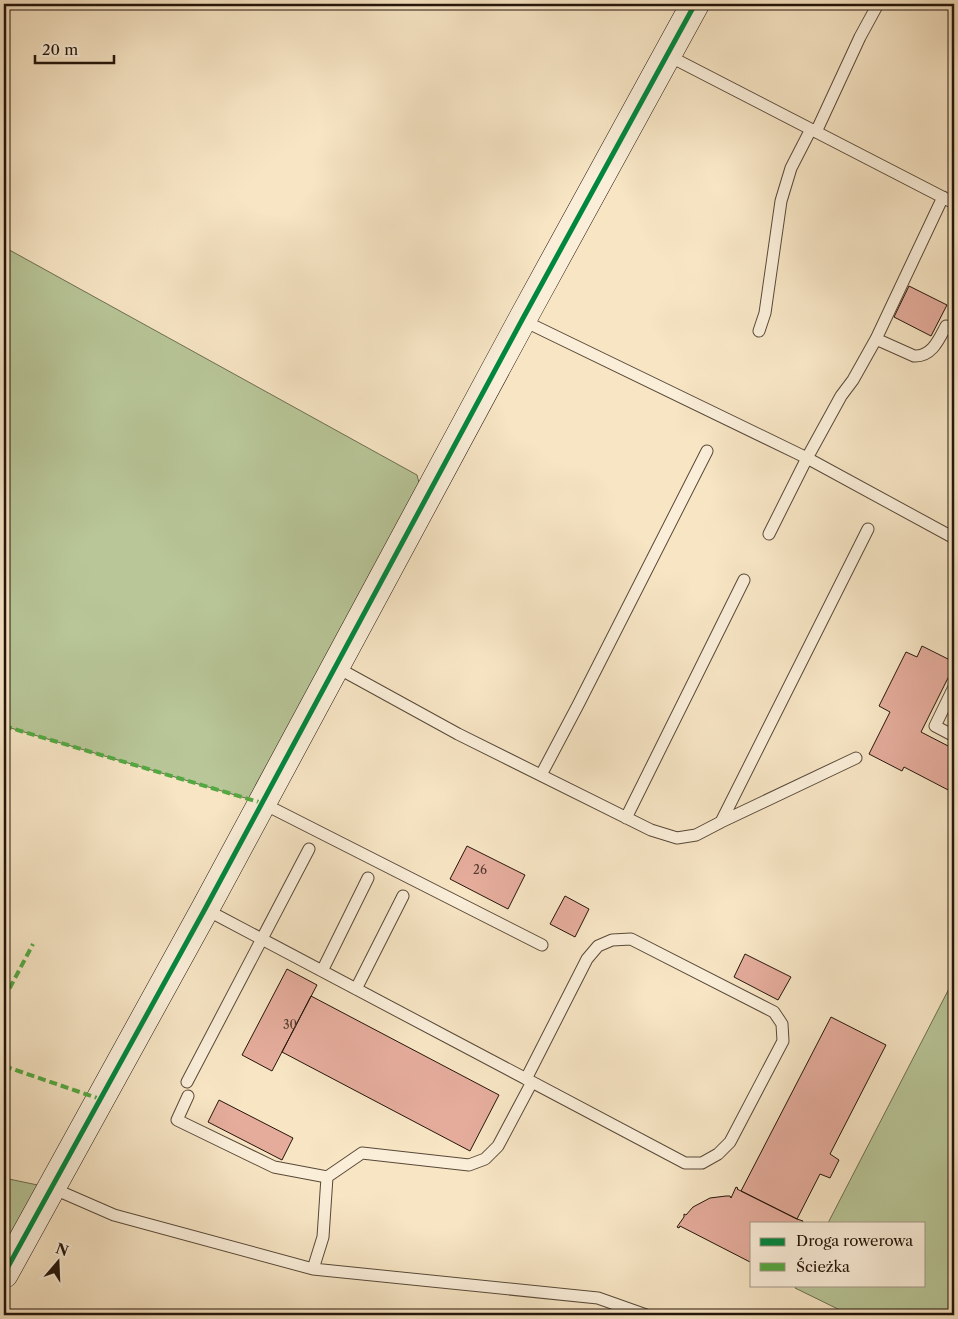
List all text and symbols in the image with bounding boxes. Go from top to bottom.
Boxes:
scale bar [35,32,114,64]
text: 20 m [42,40,78,59]
house number: 26 [473,862,487,877]
house number: 30 [283,1017,297,1032]
legend [750,1222,926,1286]
text: Droga rowerowa [796,1231,913,1250]
north arrow [32,1236,82,1286]
text: N [54,1239,71,1260]
text: Ścieżka [796,1257,850,1276]

